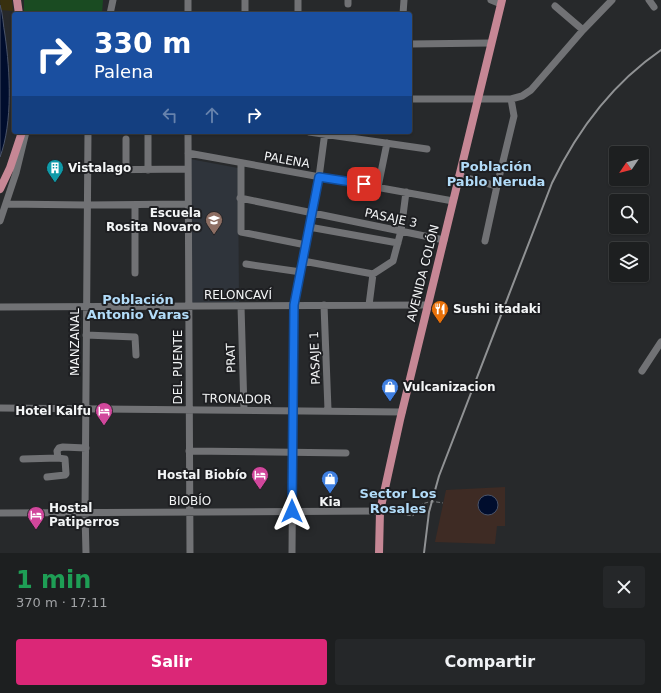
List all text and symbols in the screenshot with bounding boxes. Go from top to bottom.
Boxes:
text: 330 m [94,27,191,60]
icon: right [28,28,80,80]
text: Palena [94,61,154,82]
icon: left [159,104,181,126]
icon: ahead [201,104,223,126]
icon: right [243,104,265,126]
north arrow [609,146,649,186]
map controls [609,146,649,282]
street label: PALENA [263,149,312,171]
building icon: Vistalago [45,158,65,183]
district label: Población Pablo Neruda [447,159,545,189]
place label: Vistalago [68,161,131,175]
pin [347,167,381,201]
icon: arrive [353,173,375,195]
button: search [609,194,649,234]
place label: Escuela Rosita Novaro [106,206,201,234]
street label: PASAJE 3 [363,206,419,230]
school or university icon: Escuela Rosita Novaro [204,210,224,235]
street label: AVENIDA COLÓN [403,223,442,323]
button: layers [609,242,649,282]
street label: RELONCAVÍ [204,287,273,302]
district label: Población Antonio Varas [87,292,190,322]
restaurant icon: Sushi itadaki [430,299,450,324]
place label: Sushi itadaki [453,302,541,316]
street label: MANZANAL [68,308,82,376]
street label: DEL PUENTE [171,330,185,404]
street label: PASAJE 1 [307,331,323,385]
street label: PRAT [223,342,239,373]
shop icon: Vulcanizacion [380,377,400,402]
place label: Vulcanizacion [403,380,495,394]
street label: TRONADOR [201,391,272,407]
hotel icon: Hotel Kalfu [94,401,114,426]
place label: Hotel Kalfu [15,404,91,418]
hotel icon: Hostal Biobío [250,465,270,490]
place label: Hostal Biobío [157,468,247,482]
shop icon: Kia [320,469,340,494]
district label: Sector Los Rosales [360,486,437,516]
position arrow [271,490,313,532]
street label: BIOBÍO [169,493,211,508]
place label: Kia [319,495,341,509]
place label: Hostal Patiperros [49,501,119,529]
hotel icon: Hostal Patiperros [26,505,46,530]
text: 1 min [16,566,91,594]
button: close [603,566,645,608]
text: 370 m · 17:11 [16,595,107,610]
button: Salir [16,639,327,685]
button: Compartir [335,639,645,685]

